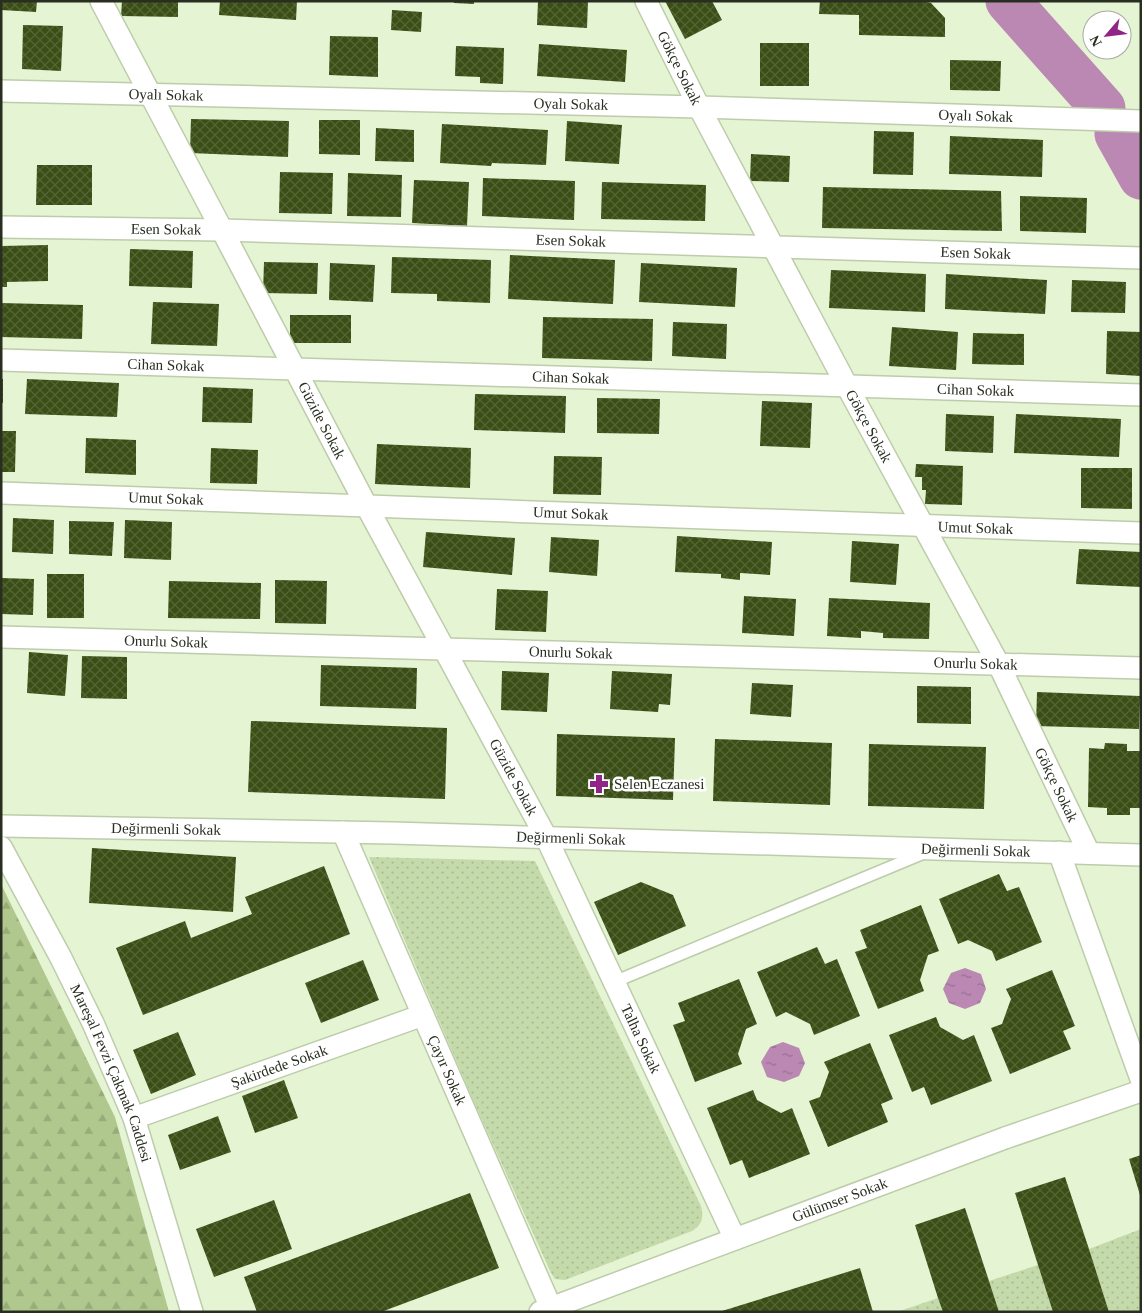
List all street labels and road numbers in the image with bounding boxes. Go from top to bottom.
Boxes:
street label: Gökçe Sokak [654,29,705,108]
street label: Oyalı Sokak [128,86,204,104]
street label: Oyalı Sokak [533,95,609,113]
street label: Oyalı Sokak [938,107,1014,125]
street label: Esen Sokak [131,221,202,238]
street label: Esen Sokak [535,232,607,250]
street label: Esen Sokak [940,244,1012,262]
street label: Cihan Sokak [127,356,205,374]
street label: Cihan Sokak [532,368,610,387]
street label: Güzide Sokak [295,379,349,462]
street label: Cihan Sokak [937,381,1015,399]
street label: Gökçe Sokak [843,387,895,466]
street label: Umut Sokak [128,489,204,508]
street label: Umut Sokak [533,504,609,523]
street label: Umut Sokak [937,519,1014,537]
street label: Onurlu Sokak [124,632,209,651]
street label: Onurlu Sokak [529,643,613,662]
street label: Onurlu Sokak [934,654,1018,673]
street label: Güzide Sokak [486,736,541,819]
street label: Gökçe Sokak [1032,745,1081,825]
street label: Değirmenli Sokak [111,820,221,838]
street label: Değirmenli Sokak [516,829,626,848]
street label: Değirmenli Sokak [921,841,1031,860]
street label: Mareşal Fevzi Çakmak Caddesi [67,981,155,1164]
street label: Talha Sokak [618,1002,664,1076]
street label: Çayır Sokak [425,1033,470,1108]
street label: Şakirdede Sokak [229,1042,330,1091]
street label: Gülümser Sokak [790,1175,890,1225]

